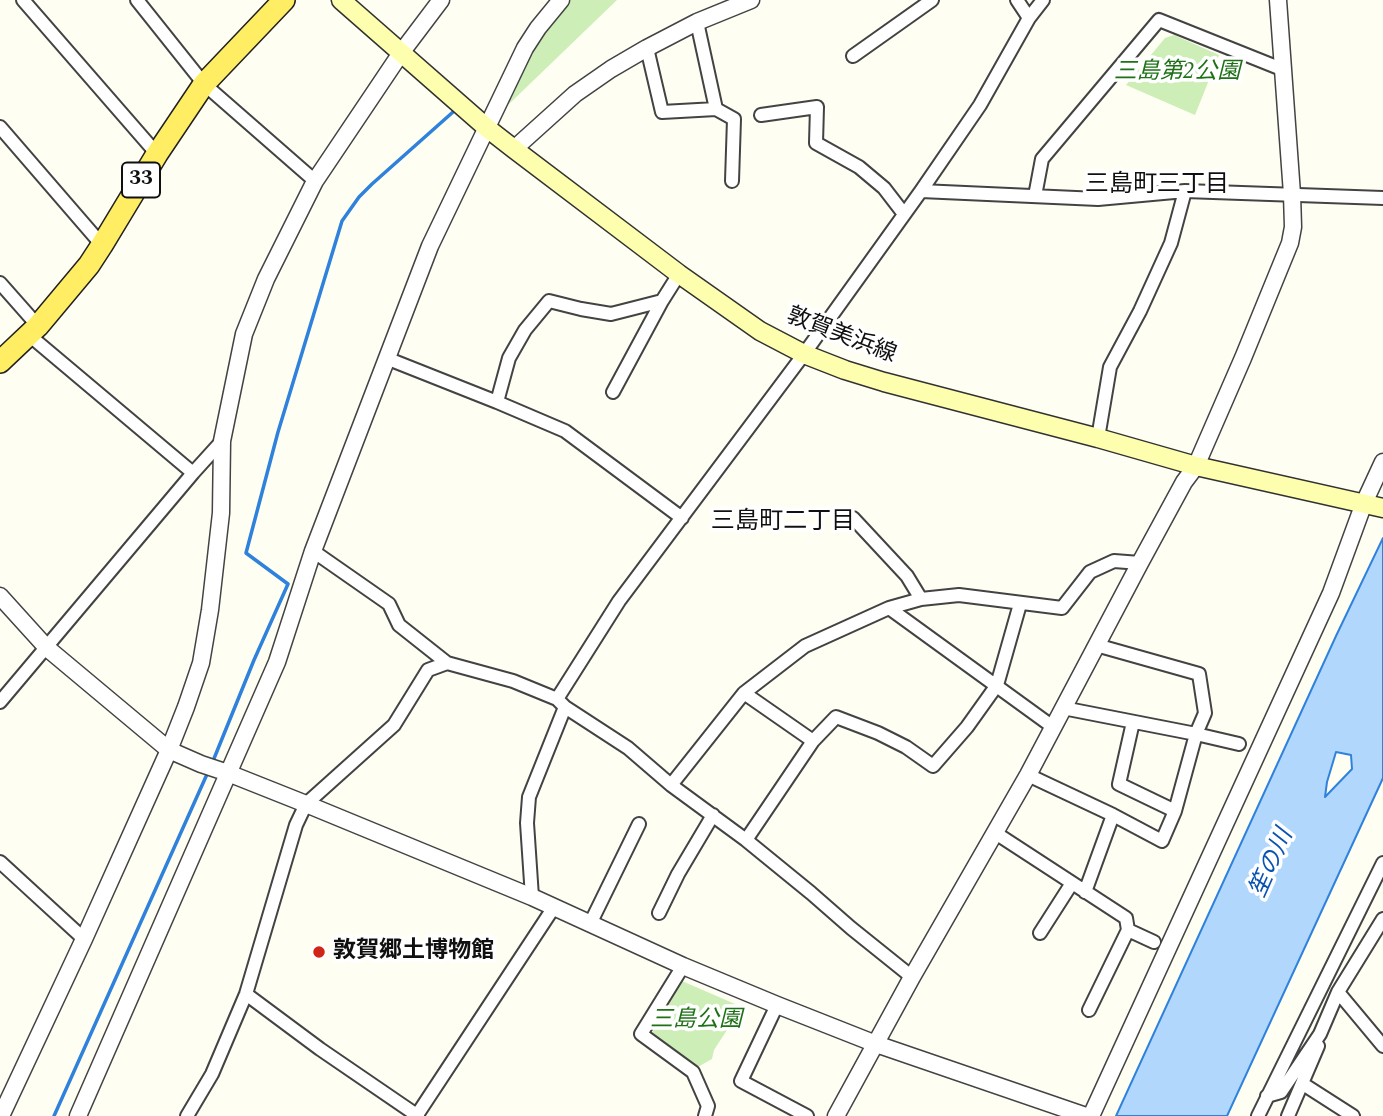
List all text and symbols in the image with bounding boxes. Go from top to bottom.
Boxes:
park label: 三島第2公園 [1114,59,1240,87]
road number: 33 [122,162,160,198]
district label: 三島町三丁目 [1085,172,1229,200]
street label: 敦賀美浜線 [782,304,900,370]
district label: 三島町二丁目 [711,509,855,537]
water label: 笙の川 [1245,825,1301,903]
place label: 敦賀郷土博物館 [333,938,494,966]
marker: 敦賀郷土博物館 [311,944,327,960]
park label: 三島公園 [650,1007,742,1035]

